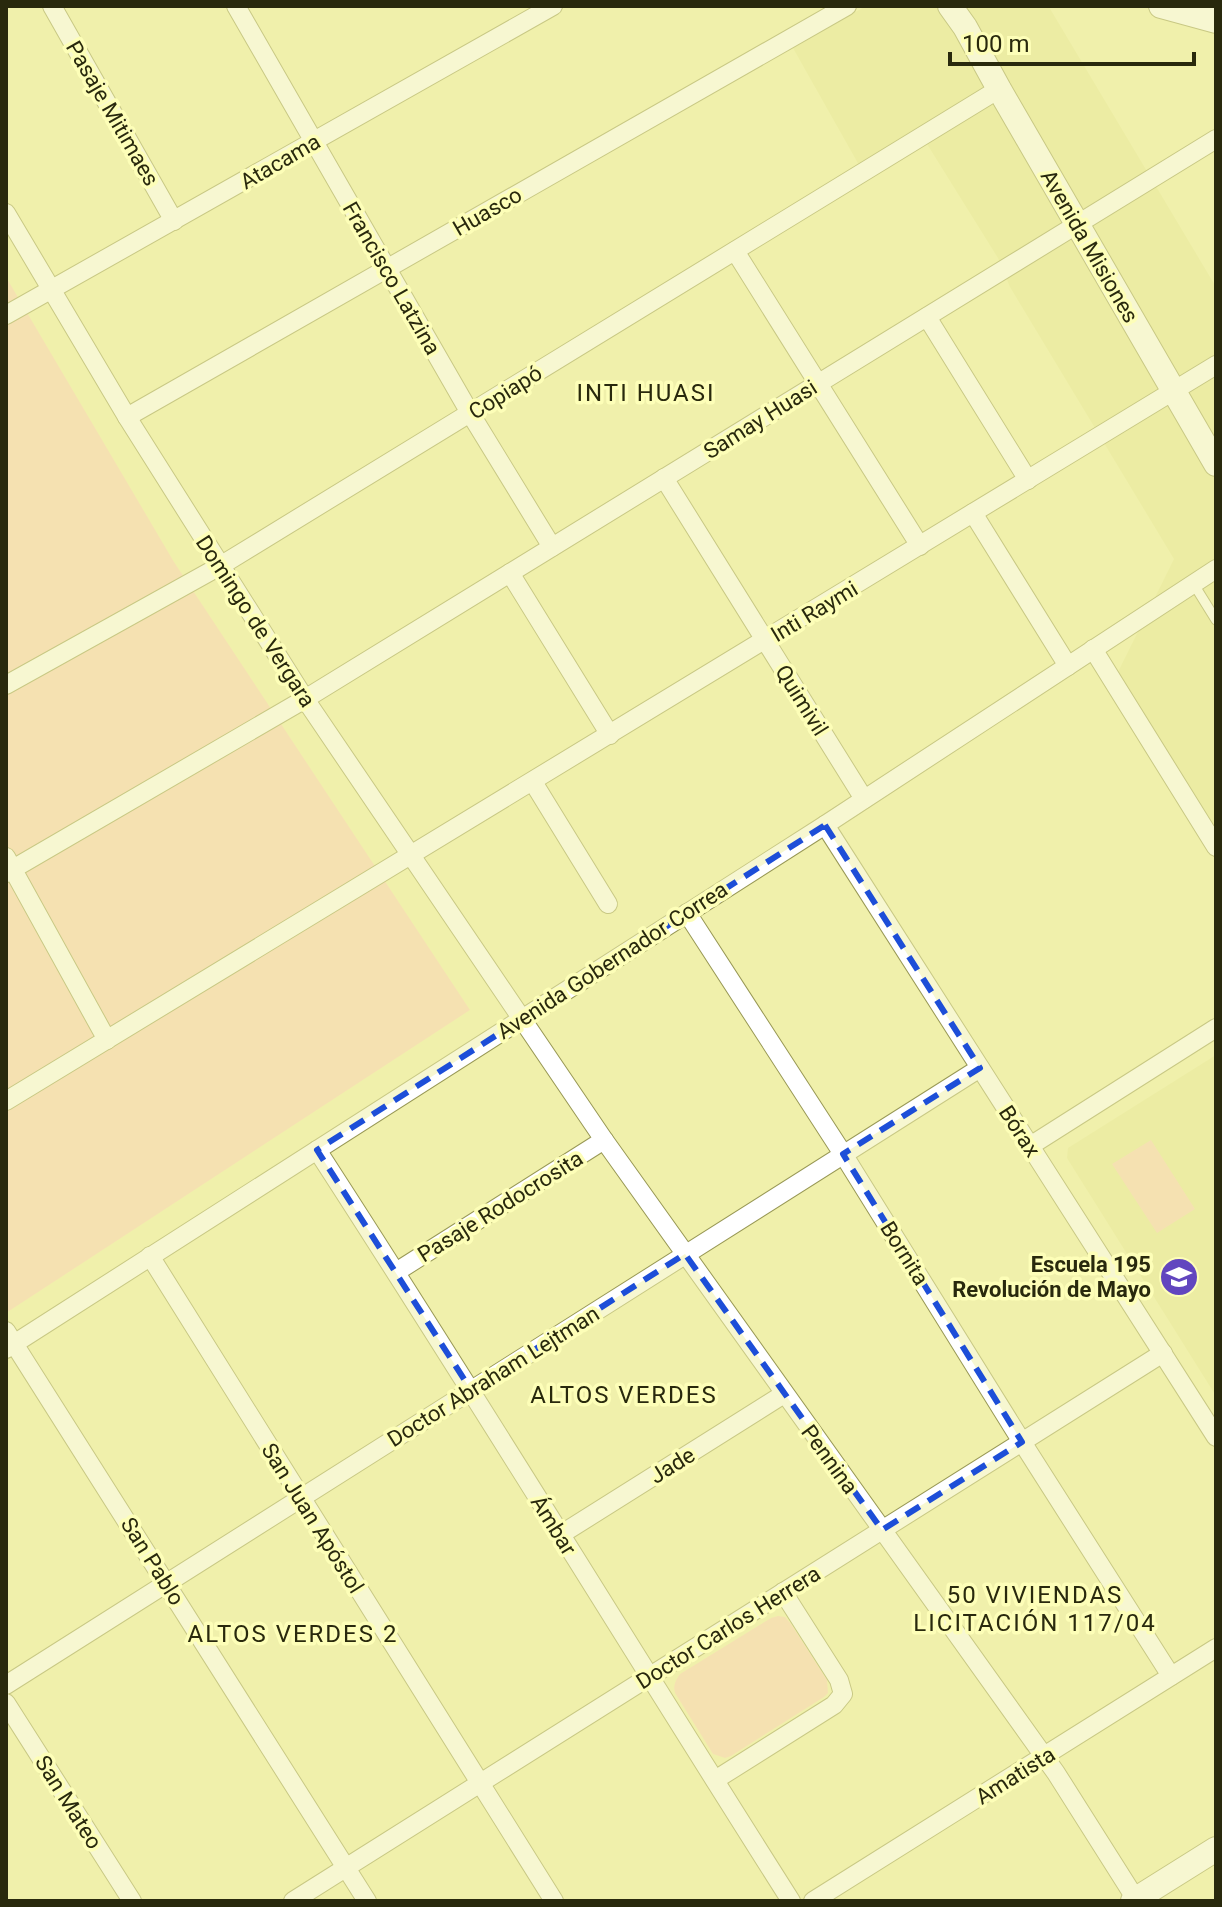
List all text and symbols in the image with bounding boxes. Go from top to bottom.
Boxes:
scale bar [950,16,1194,66]
text: 100 m [962,30,1029,58]
street label: Pasaje Mitimaes [61,36,164,190]
street label: Atacama [236,129,325,194]
street label: Avenida Misiones [1036,165,1143,327]
street label: Huasco [448,182,526,241]
street label: Francisco Latzina [338,197,445,359]
street label: Copiapó [464,360,546,425]
street label: Samay Huasi [699,375,821,464]
district label: INTI HUASI [577,379,715,407]
street label: Domingo de Vergara [191,531,320,712]
street label: Inti Raymi [766,576,862,647]
street label: Quimivil [770,660,833,740]
street label: Avenida Gobernador Correa [492,877,732,1044]
street label: Bórax [994,1101,1045,1162]
street label: Pasaje Rodocrosita [413,1146,587,1267]
street label: Bornita [875,1217,934,1290]
place label: Escuela 195 Revolución de Mayo [952,1252,1151,1302]
school or university icon: Escuela 195 Revolución de Mayo [1158,1256,1200,1298]
street label: Doctor Abraham Lejtman [383,1301,604,1452]
district label: ALTOS VERDES [530,1381,718,1409]
street label: Pennina [796,1420,863,1499]
street label: San Juan Apóstol [256,1439,369,1598]
street label: Jade [645,1442,699,1489]
street label: Ámbar [526,1491,582,1560]
street label: San Pablo [116,1513,189,1610]
street label: Doctor Carlos Herrera [632,1561,825,1694]
district label: 50 VIVIENDAS LICITACIÓN 117/04 [913,1581,1157,1637]
district label: ALTOS VERDES 2 [188,1620,398,1648]
street label: Amatista [971,1741,1059,1810]
street label: San Mateo [30,1751,107,1854]

